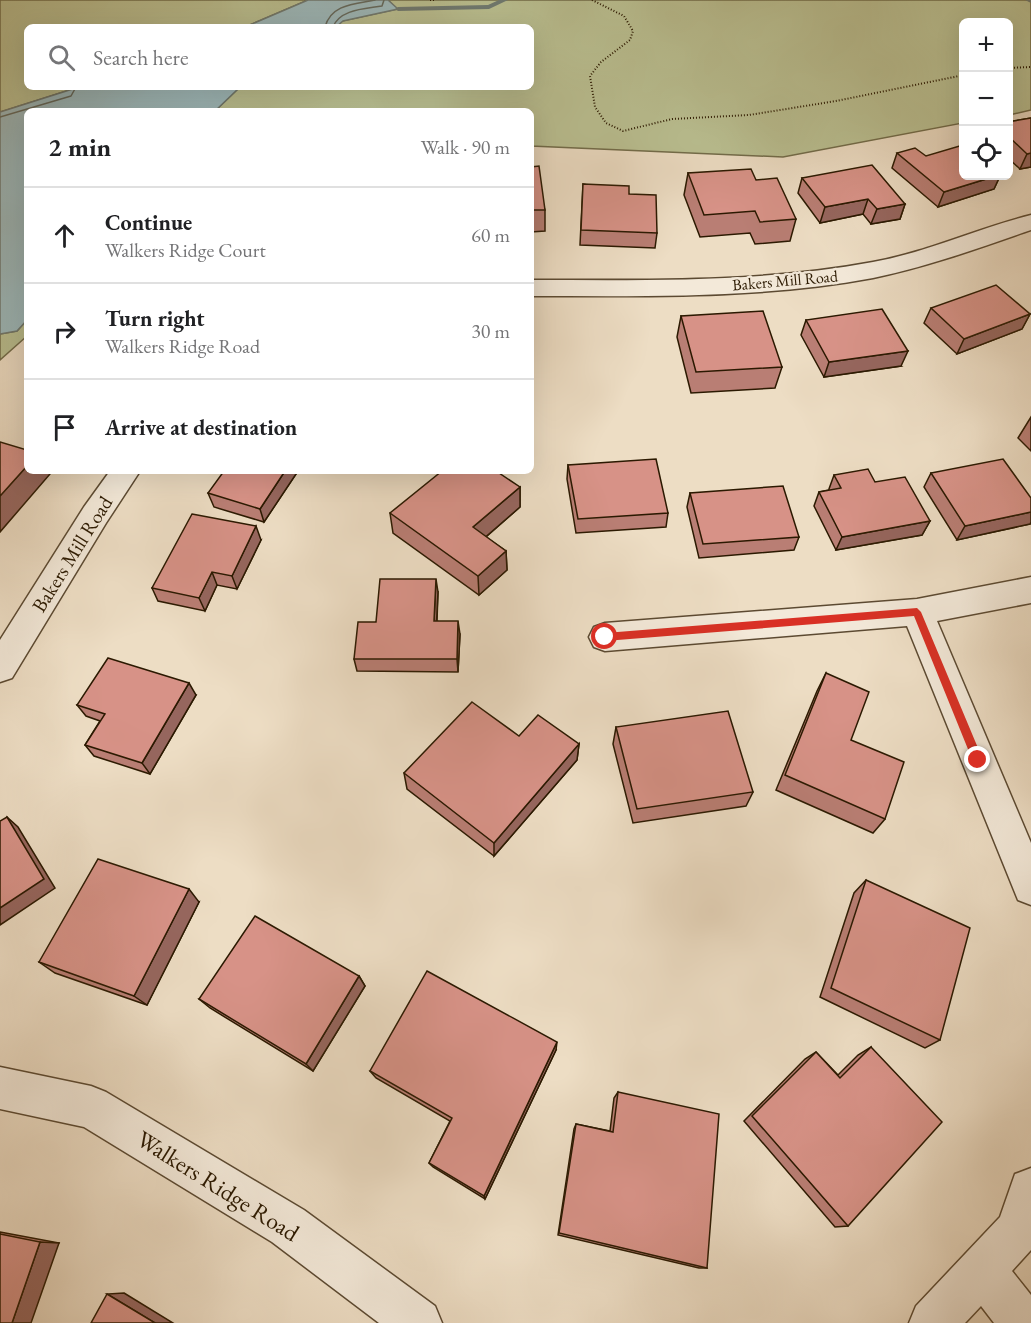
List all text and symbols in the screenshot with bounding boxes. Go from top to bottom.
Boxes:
map controls [959,18,1013,180]
button: + [959,18,1013,72]
search box [24,24,534,90]
icon: search [45,41,78,74]
text: Search here [93,43,188,72]
button: − [959,72,1013,126]
button: locate [959,126,1013,180]
text: 2 min [48,130,111,164]
text: Walk · 90 m [421,134,510,160]
text: Continue [105,208,192,237]
icon: ahead [48,219,81,252]
text: 60 m [471,222,510,248]
text: Walkers Ridge Court [105,237,266,263]
street label: Bakers Mill Road [731,265,840,296]
text: Turn right [105,304,204,333]
icon: right [48,315,81,348]
text: 30 m [471,318,510,344]
text: Walkers Ridge Road [105,333,260,359]
icon: arrive [48,411,81,444]
text: Arrive at destination [105,413,297,442]
street label: Bakers Mill Road [26,490,119,617]
route start [591,623,617,649]
route end [964,746,990,772]
street label: Walkers Ridge Road [131,1123,306,1248]

